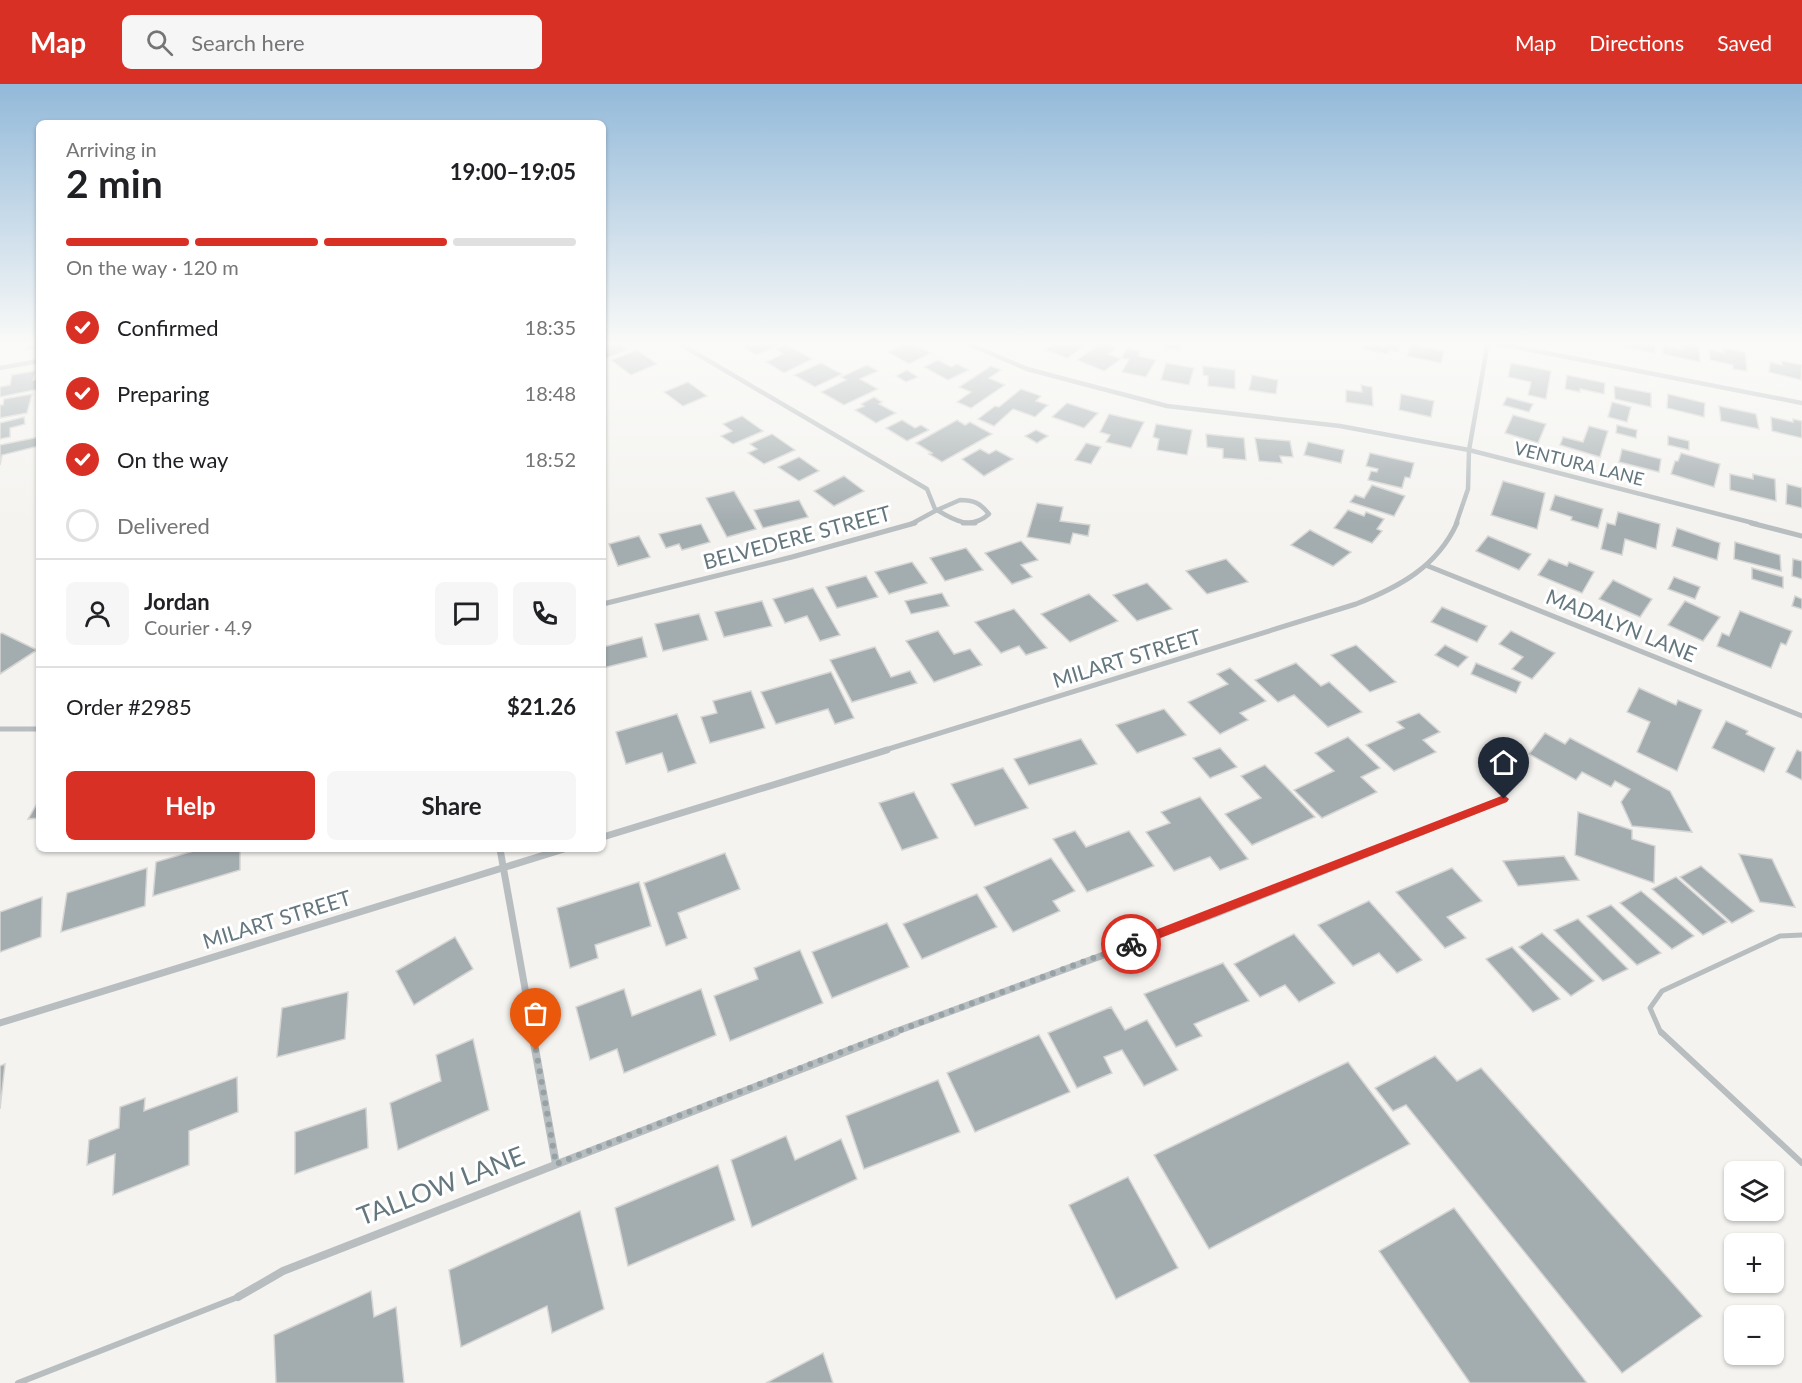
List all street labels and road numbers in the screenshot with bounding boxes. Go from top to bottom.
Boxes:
street label: VENTURA LANE [1512,436,1647,490]
street label: BELVEDERE STREET [700,499,894,574]
street label: MADALYN LANE [1543,583,1700,666]
street label: MILART STREET [1049,623,1204,692]
street label: MILART STREET [199,884,354,953]
street label: TALLOW LANE [352,1138,529,1232]

